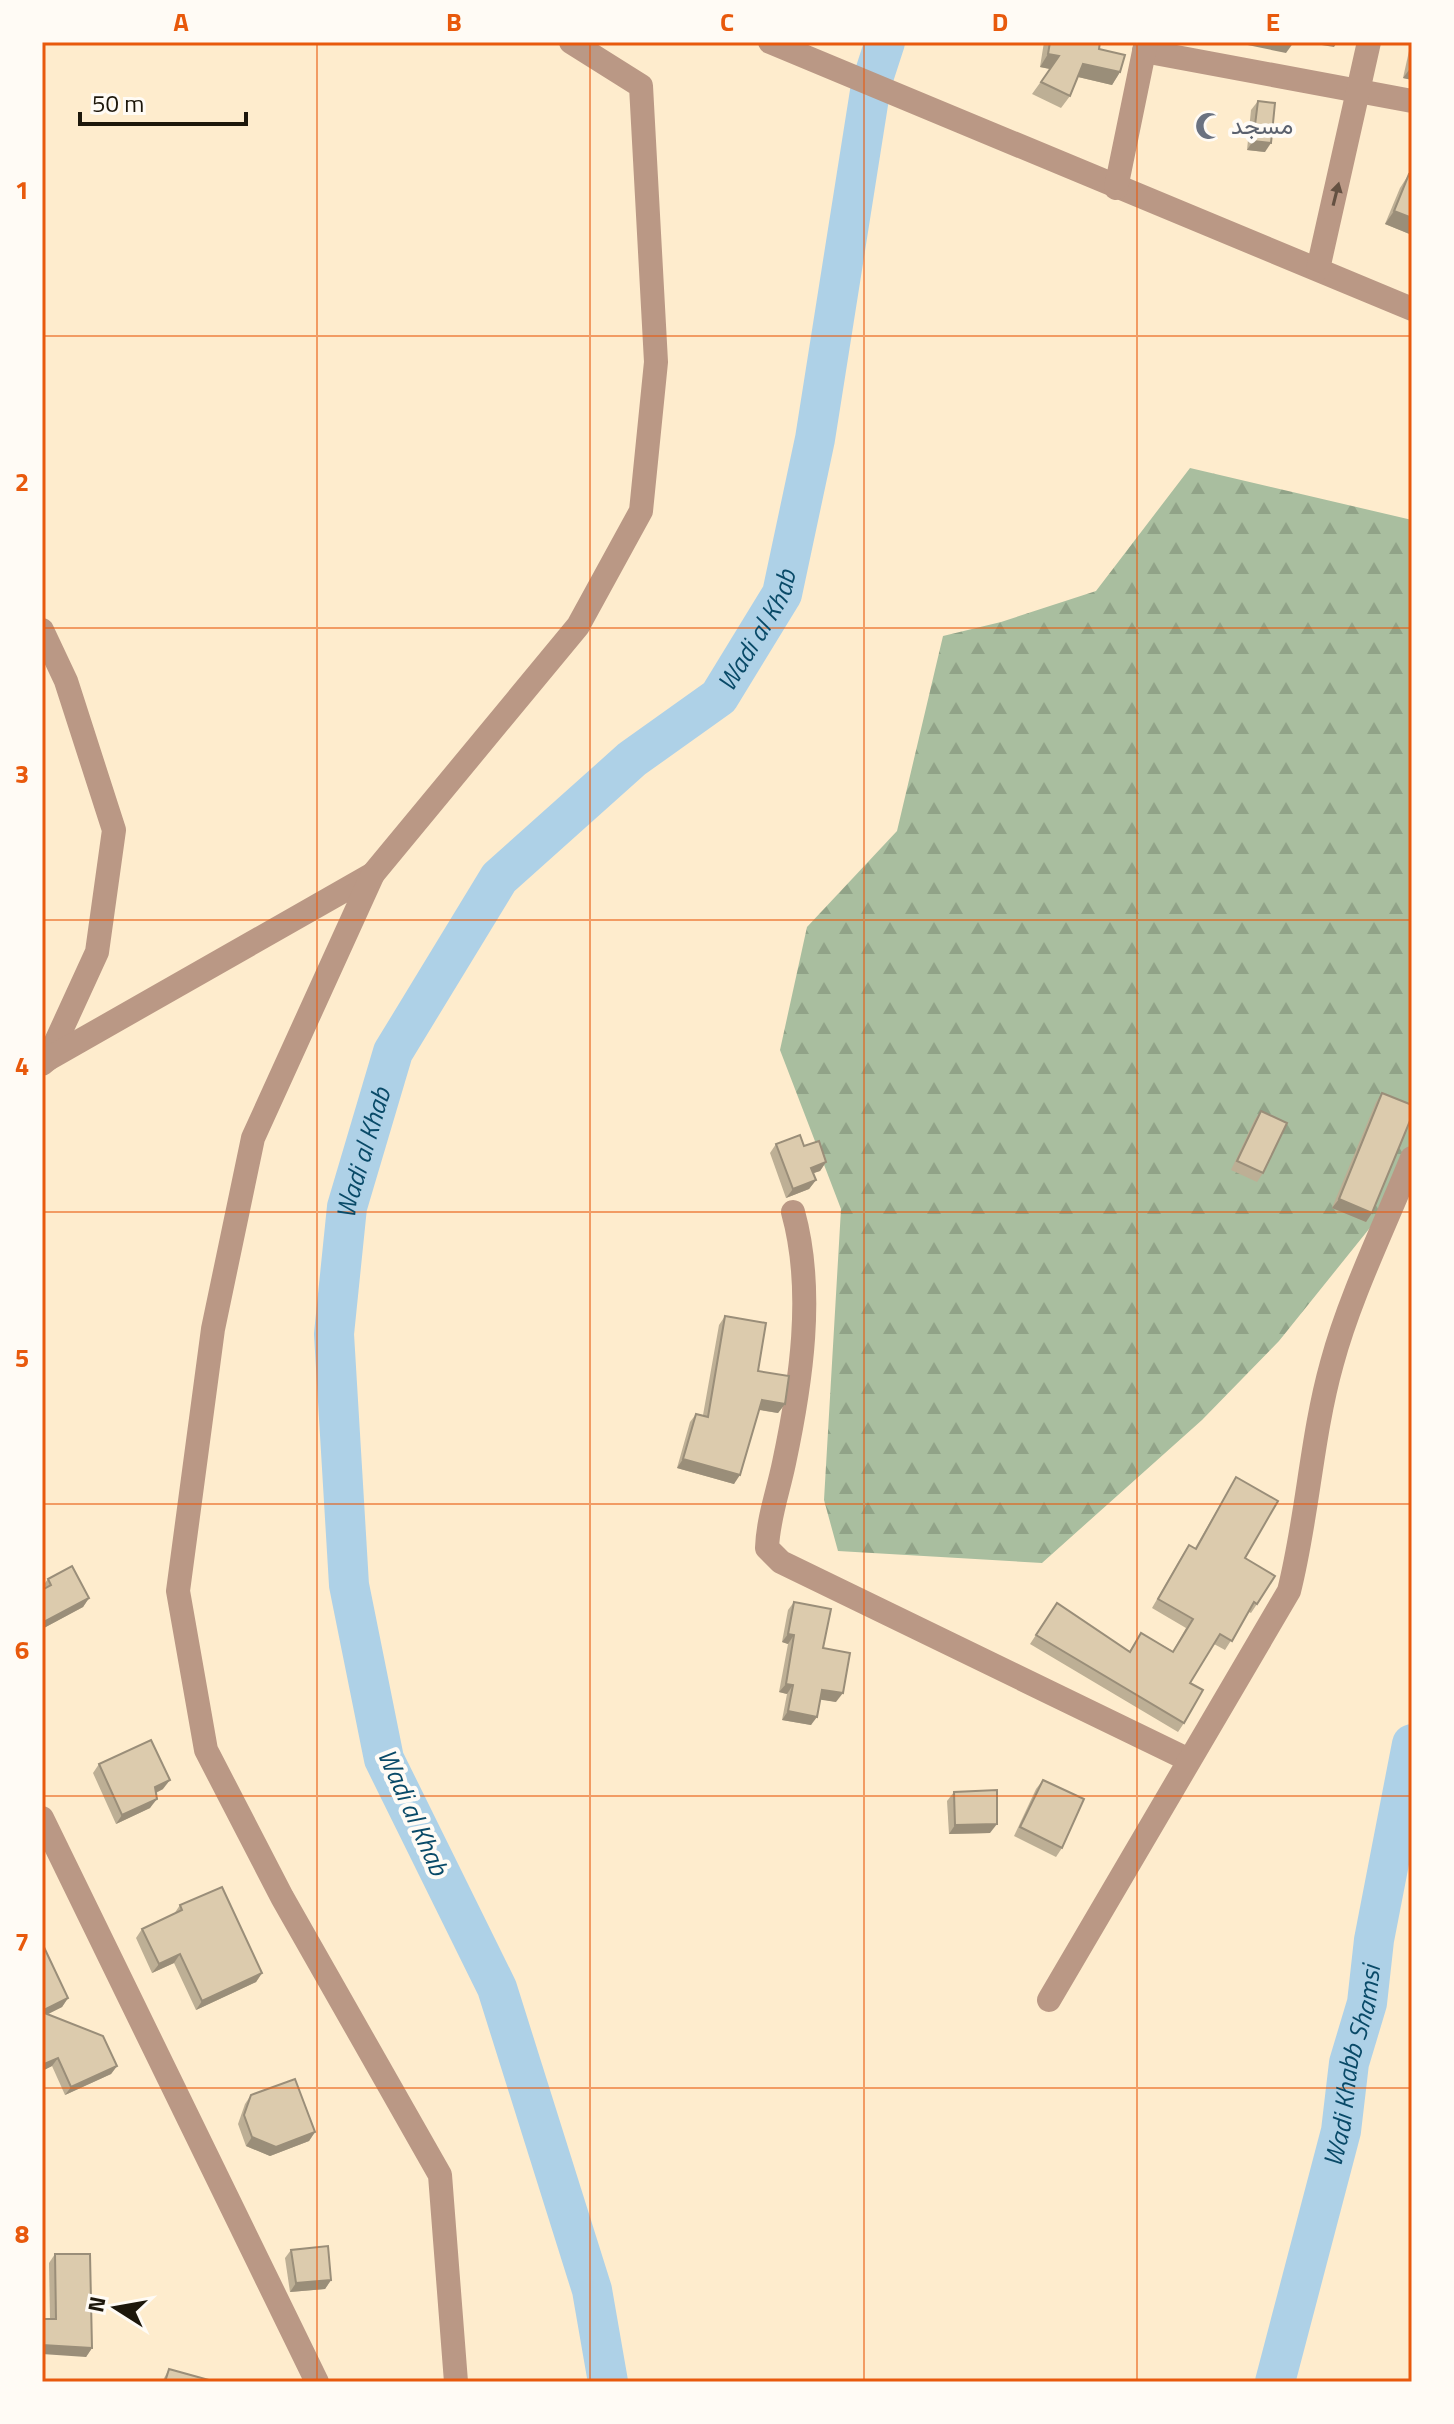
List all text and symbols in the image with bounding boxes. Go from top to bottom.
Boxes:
text: A [173,2,189,41]
text: B [446,2,462,41]
text: C [720,2,734,41]
text: D [992,2,1008,41]
text: E [1266,2,1280,41]
scale bar [80,76,246,126]
text: 50 m [92,85,144,121]
place label: مسجد [1231,107,1293,143]
mosque icon: مسجد [1194,111,1224,141]
text: 1 [15,170,29,209]
one-way arrow [1330,181,1342,206]
text: 2 [15,462,29,501]
water label: Wadi al Khab [707,565,806,699]
text: 3 [15,754,29,793]
text: 4 [15,1046,29,1085]
water label: Wadi al Khab [326,1082,401,1220]
text: 5 [15,1338,29,1377]
text: 6 [15,1630,29,1669]
water label: Wadi al Khab [368,1742,459,1882]
text: 7 [15,1922,29,1961]
water label: Wadi Khabb Shamsi [1312,1961,1390,2171]
text: 8 [15,2214,29,2253]
north arrow [76,2268,156,2348]
text: N [78,2293,115,2315]

